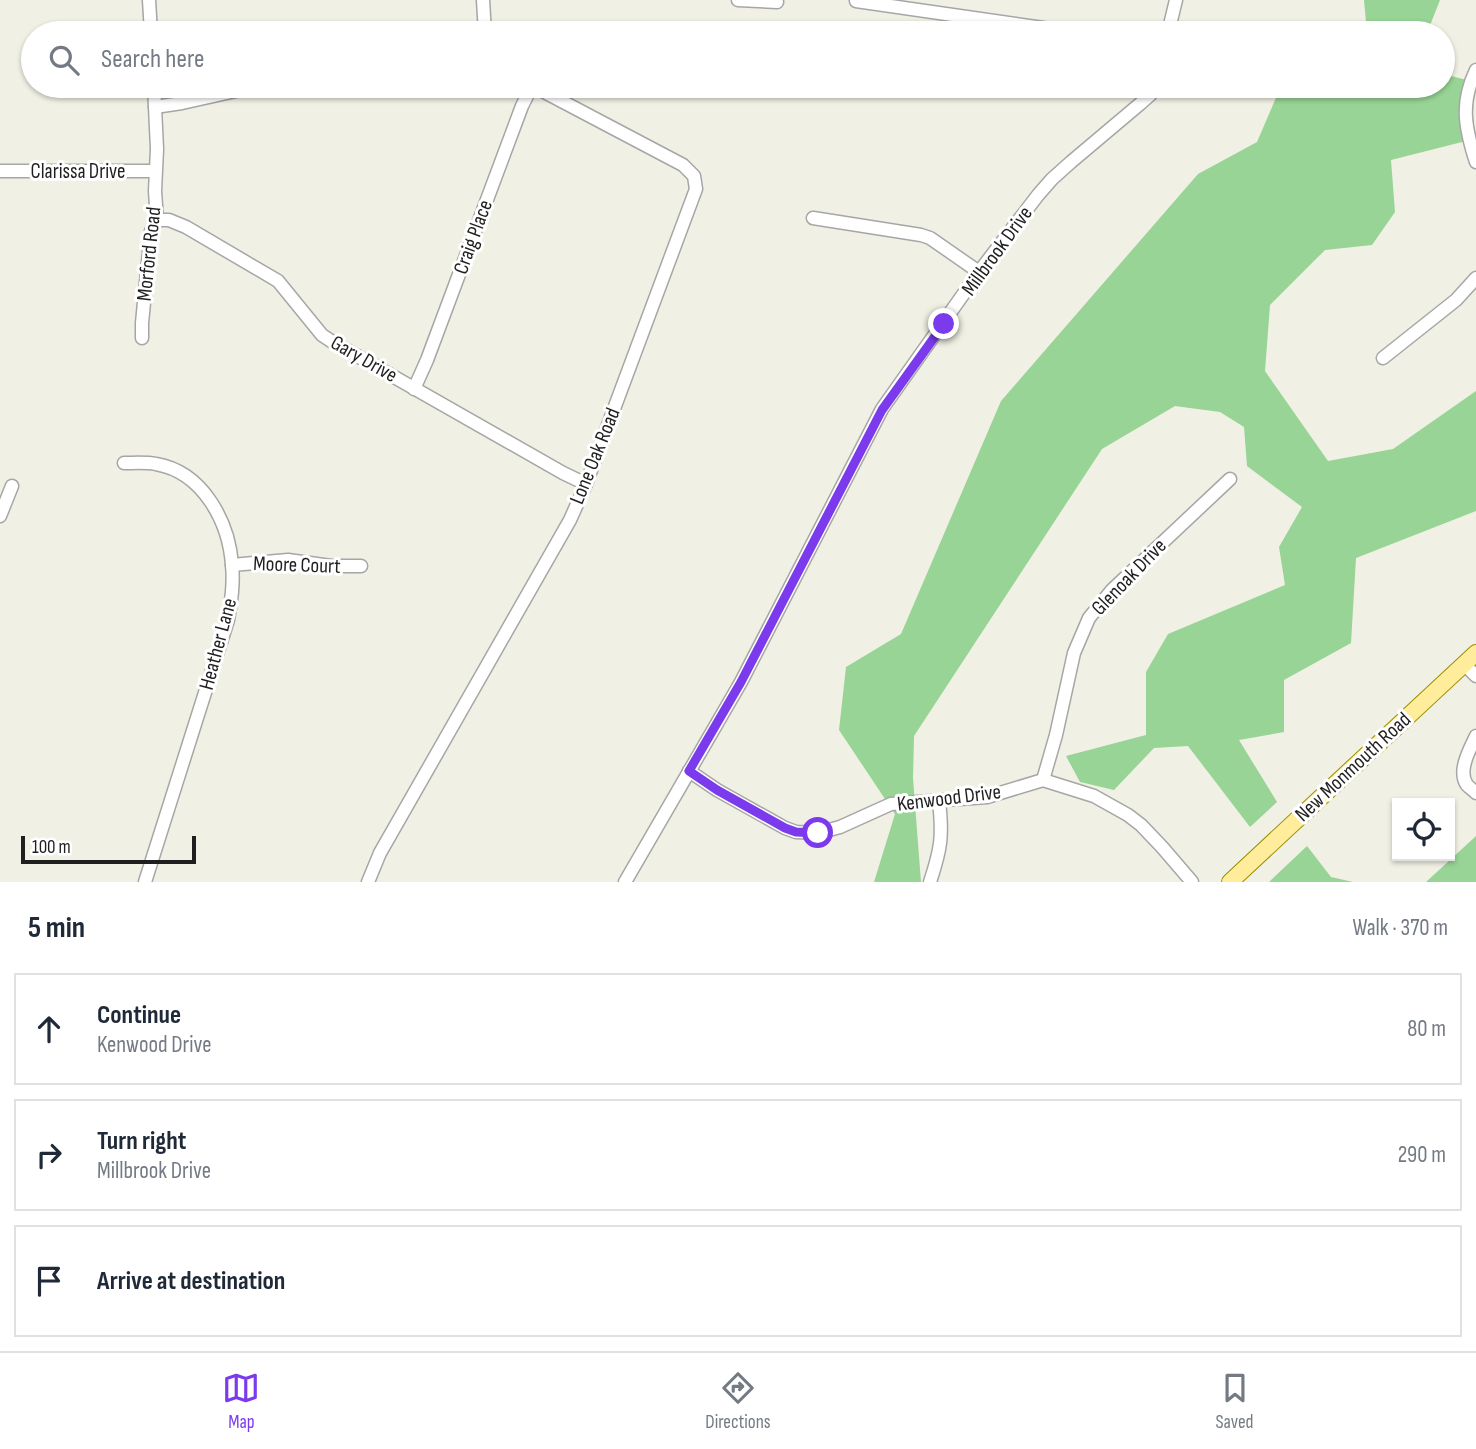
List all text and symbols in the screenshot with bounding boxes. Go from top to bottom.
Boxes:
search box [21,21,1455,98]
icon: search [45,41,83,79]
text: Search here [101,44,204,75]
street label: Clarissa Drive [31,159,125,184]
street label: Craig Place [448,196,498,278]
street label: Millbrook Drive [956,202,1038,300]
street label: Morford Road [132,206,166,302]
route end [928,308,959,339]
street label: Gary Drive [326,330,402,388]
street label: Lone Oak Road [564,404,626,508]
street label: Glenoak Drive [1086,534,1172,620]
street label: Moore Court [253,551,341,579]
street label: Heather Lane [194,596,242,692]
street label: New Monmouth Road [1290,707,1416,827]
street label: Kenwood Drive [896,779,1002,817]
map controls [1392,798,1455,861]
button: locate [1392,798,1455,861]
route start [802,817,833,848]
scale bar [21,833,196,865]
text: 100 m [32,836,71,859]
text: 5 min [28,910,85,946]
text: Walk · 370 m [1352,914,1448,942]
text: Continue [97,1000,181,1031]
icon: ahead [30,1010,68,1048]
text: 80 m [1407,1015,1446,1043]
text: Kenwood Drive [97,1031,211,1059]
text: Turn right [97,1126,186,1157]
icon: right [30,1136,68,1174]
text: 290 m [1398,1141,1446,1169]
text: Millbrook Drive [97,1157,211,1185]
icon: arrive [30,1262,68,1300]
text: Arrive at destination [97,1266,285,1297]
tab: Map [222,1369,260,1434]
tab: Directions [705,1369,771,1434]
tab: Saved [1215,1369,1254,1434]

